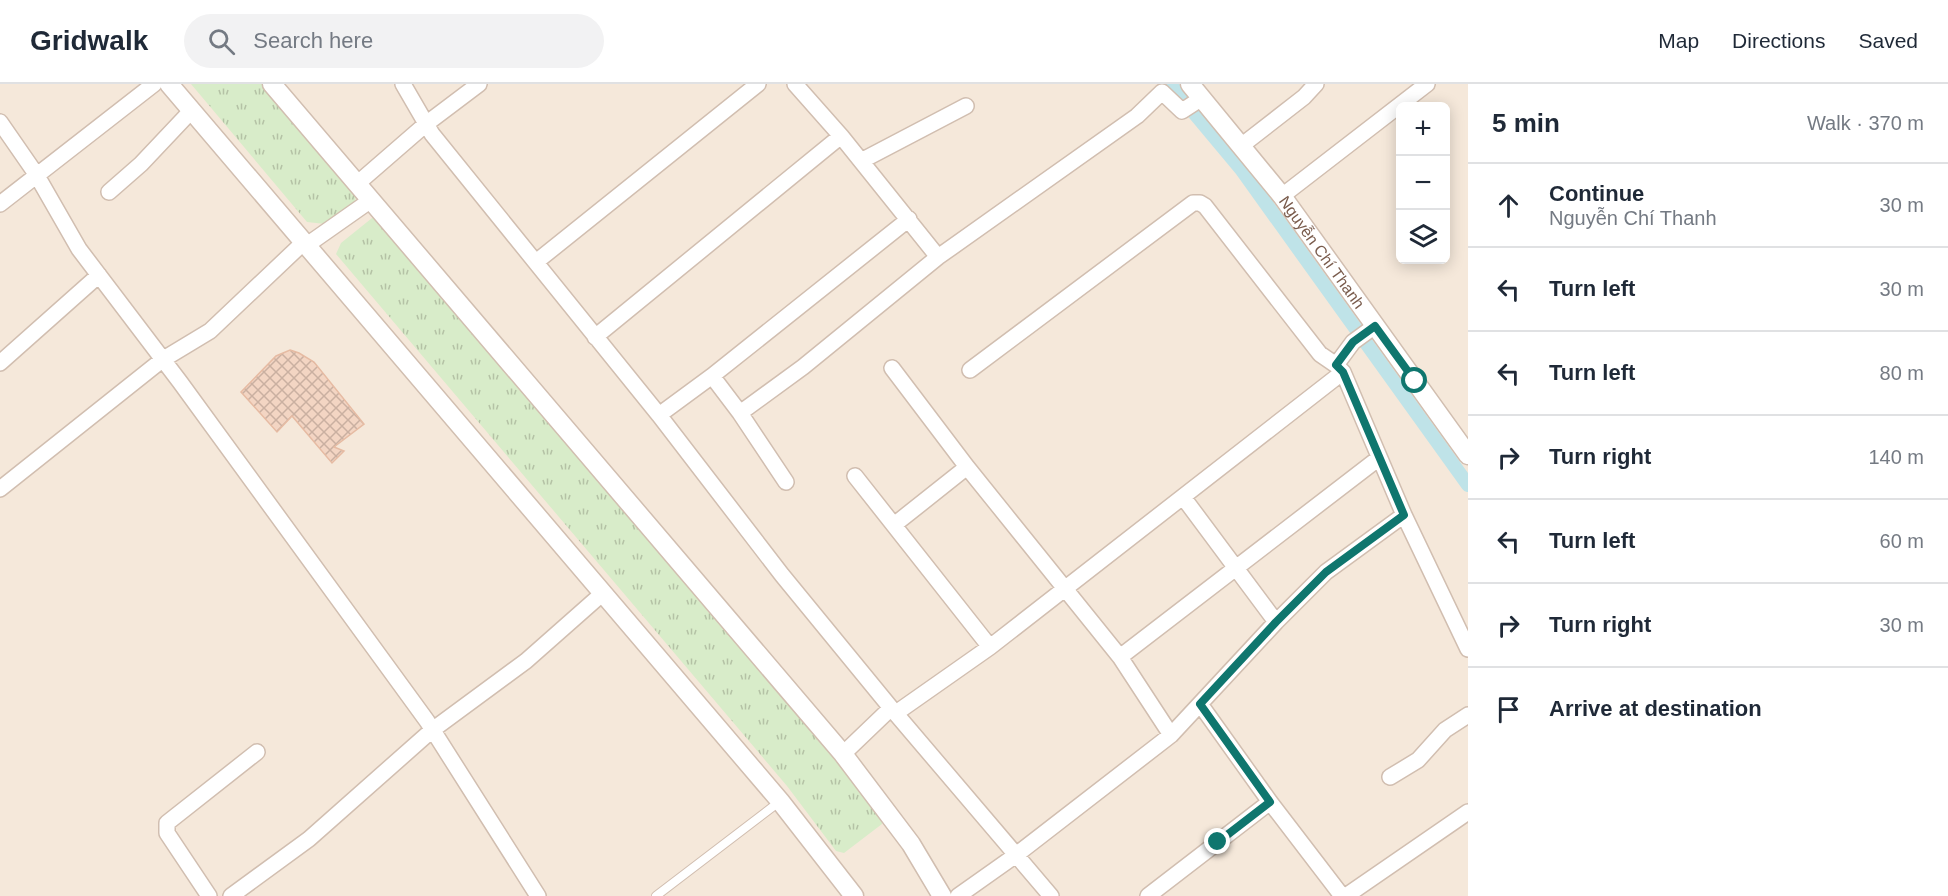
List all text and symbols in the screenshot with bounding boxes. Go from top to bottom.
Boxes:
search box [184,14,604,68]
text: Gridwalk [30,25,148,56]
icon: search [205,25,238,58]
text: Search here [253,28,373,53]
text: Map [1658,29,1699,52]
text: Directions [1732,29,1825,52]
text: Saved [1858,29,1918,52]
map controls [1396,102,1450,264]
button: + [1396,102,1450,156]
text: 5 min [1492,108,1560,138]
text: Walk · 370 m [1807,112,1924,134]
button: − [1396,156,1450,210]
text: Continue [1549,181,1644,206]
icon: ahead [1492,189,1525,222]
street label: Nguyễn Chí Thanh [1276,193,1368,312]
text: 30 m [1880,194,1924,216]
text: Nguyễn Chí Thanh [1549,207,1717,229]
button: layers [1396,210,1450,264]
icon: left [1492,273,1525,306]
text: Turn left [1549,276,1635,301]
text: 30 m [1880,278,1924,300]
icon: left [1492,357,1525,390]
text: Turn left [1549,360,1635,385]
text: 80 m [1880,362,1924,384]
route start [1401,367,1427,393]
icon: right [1492,441,1525,474]
text: Turn right [1549,444,1651,469]
text: 140 m [1868,446,1924,468]
icon: left [1492,525,1525,558]
text: Turn left [1549,528,1635,553]
text: 60 m [1880,530,1924,552]
icon: right [1492,609,1525,642]
text: Turn right [1549,612,1651,637]
text: 30 m [1880,614,1924,636]
icon: arrive [1492,693,1525,726]
text: Arrive at destination [1549,696,1762,721]
route end [1204,828,1230,854]

